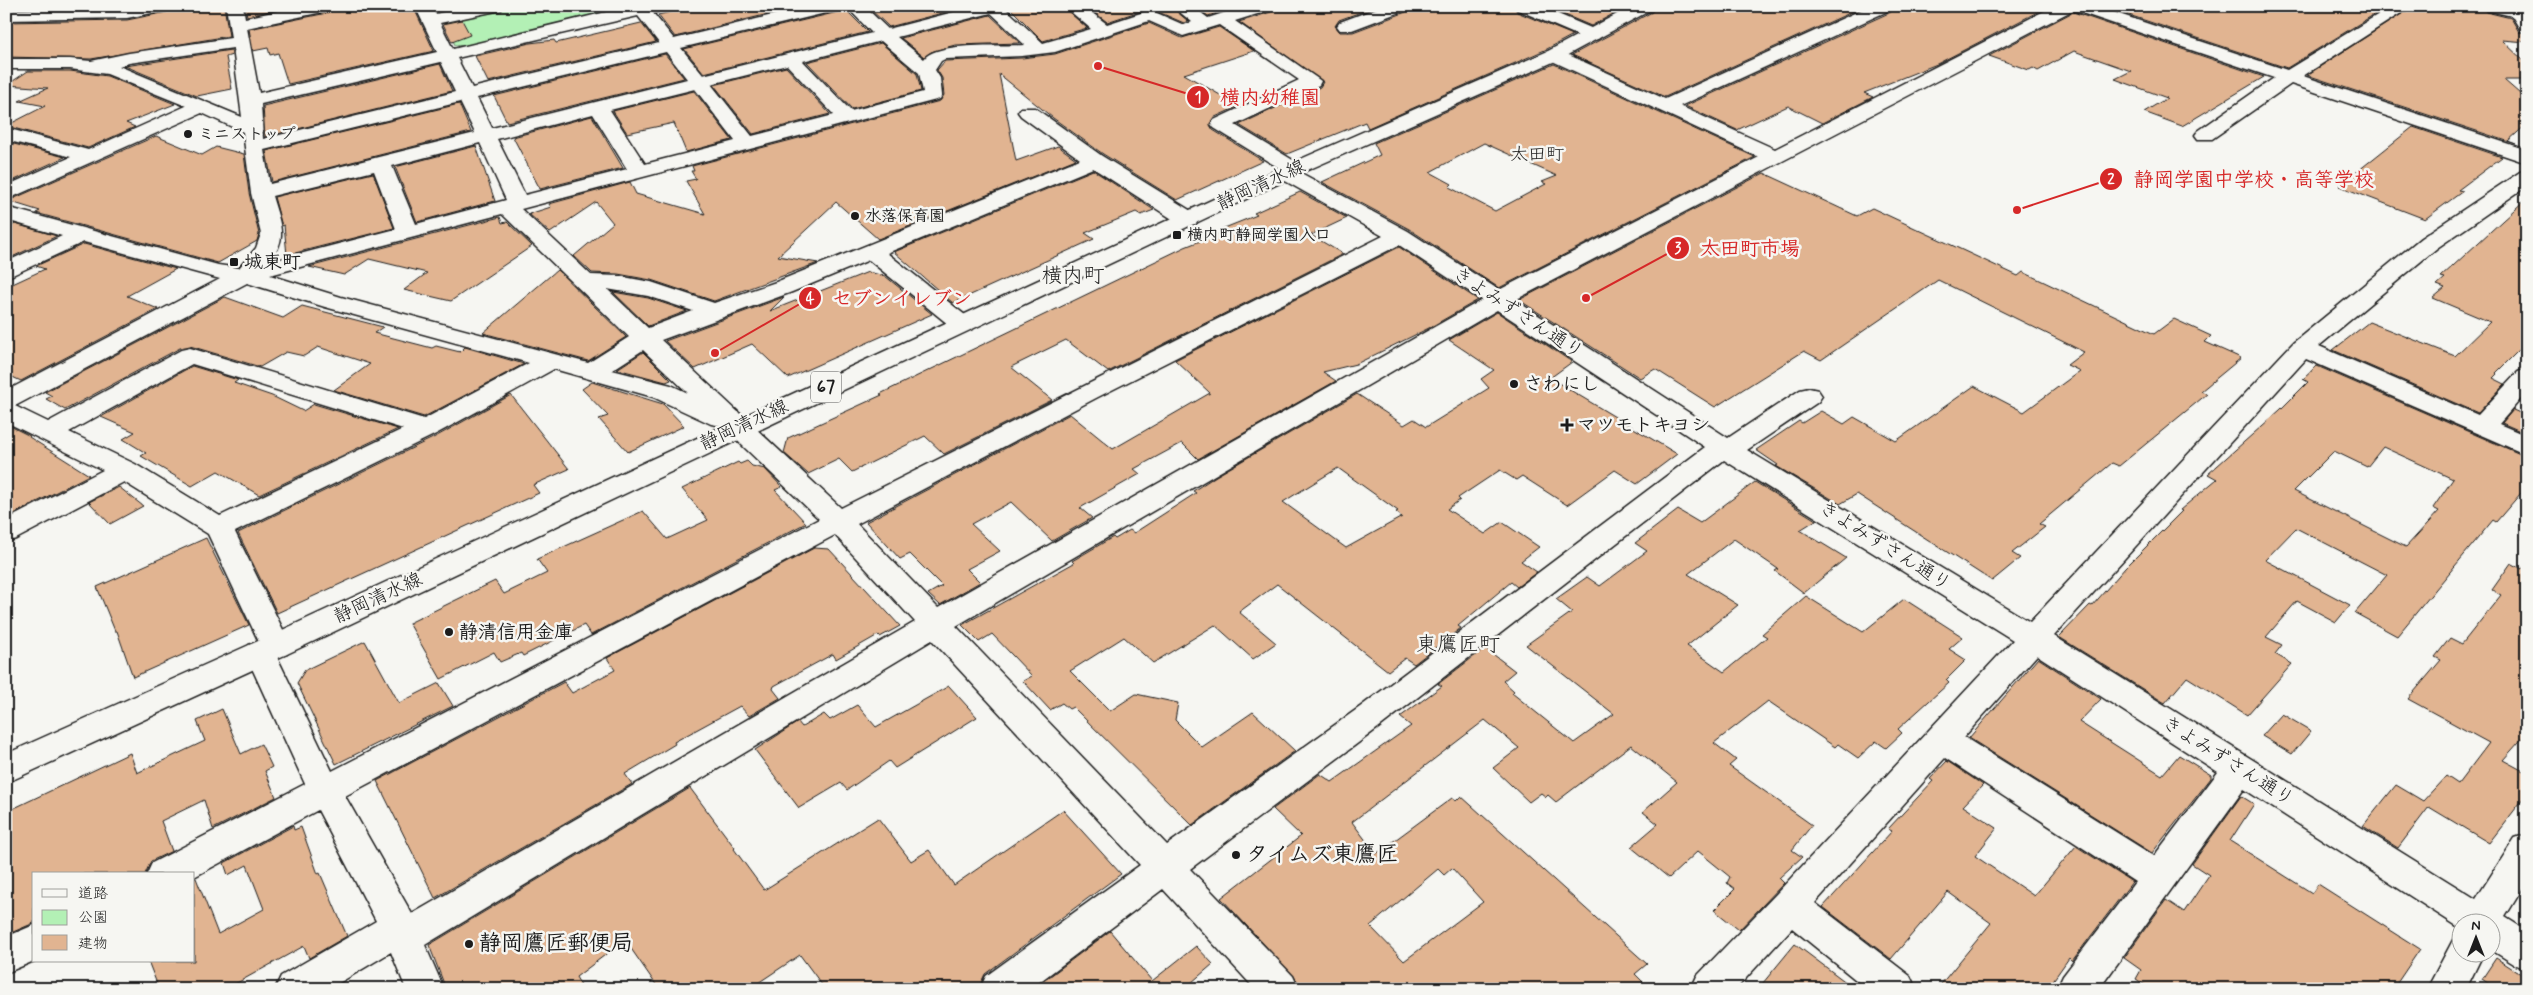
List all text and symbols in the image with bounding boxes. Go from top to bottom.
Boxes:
callout: 横内幼稚園 [1185,80,1330,115]
text: 横内幼稚園 [1220,85,1320,112]
text: 1 [1195,88,1201,108]
place label: ミニストップ [198,124,296,145]
marker: ミニストップ [182,128,194,140]
district label: 太田町 [1510,143,1564,167]
street label: 静岡清水線 [1213,154,1309,216]
callout: 静岡学園中学校・高等学校 [2099,161,2384,196]
text: 静岡学園中学校・高等学校 [2134,167,2374,194]
text: 2 [2107,170,2115,190]
place label: 水落保育園 [865,206,945,227]
marker: 水落保育園 [849,210,861,222]
place label: 横内町静岡学園入口 [1187,225,1331,246]
marker: 横内町静岡学園入口 [1171,229,1183,241]
callout: 太田町市場 [1665,231,1810,266]
text: 太田町市場 [1700,236,1800,263]
text: 3 [1675,239,1682,259]
place label: 城東町 [244,250,301,275]
marker: 城東町 [228,256,240,268]
street label: きよみずさん通り [1448,261,1588,365]
district label: 横内町 [1042,262,1105,290]
callout: セブンイレブン [797,280,982,315]
text: セブンイレブン [832,286,972,313]
text: 4 [806,289,815,309]
road number: 67 [811,372,841,402]
place label: さわにし [1524,372,1600,397]
marker: さわにし [1508,378,1520,390]
street label: 静岡清水線 [696,394,792,456]
place label: マツモトキヨシ [1577,413,1710,438]
marker: マツモトキヨシ [1561,419,1573,431]
street label: きよみずさん通り [1814,495,1956,597]
street label: 静岡清水線 [330,567,426,629]
place label: 静清信用金庫 [459,620,573,645]
marker: 静清信用金庫 [443,626,455,638]
district label: 東鷹匠町 [1416,631,1500,659]
street label: きよみずさん通り [2157,710,2299,812]
place label: タイムズ東鷹匠 [1246,841,1398,869]
marker: タイムズ東鷹匠 [1230,849,1242,861]
legend [32,872,195,962]
text: 道路 [78,884,108,904]
text: 公園 [78,908,108,928]
north arrow [2450,912,2500,962]
text: N [2471,917,2481,935]
place label: 静岡鷹匠郵便局 [479,930,633,958]
text: 建物 [78,934,108,954]
marker: 静岡鷹匠郵便局 [463,938,475,950]

